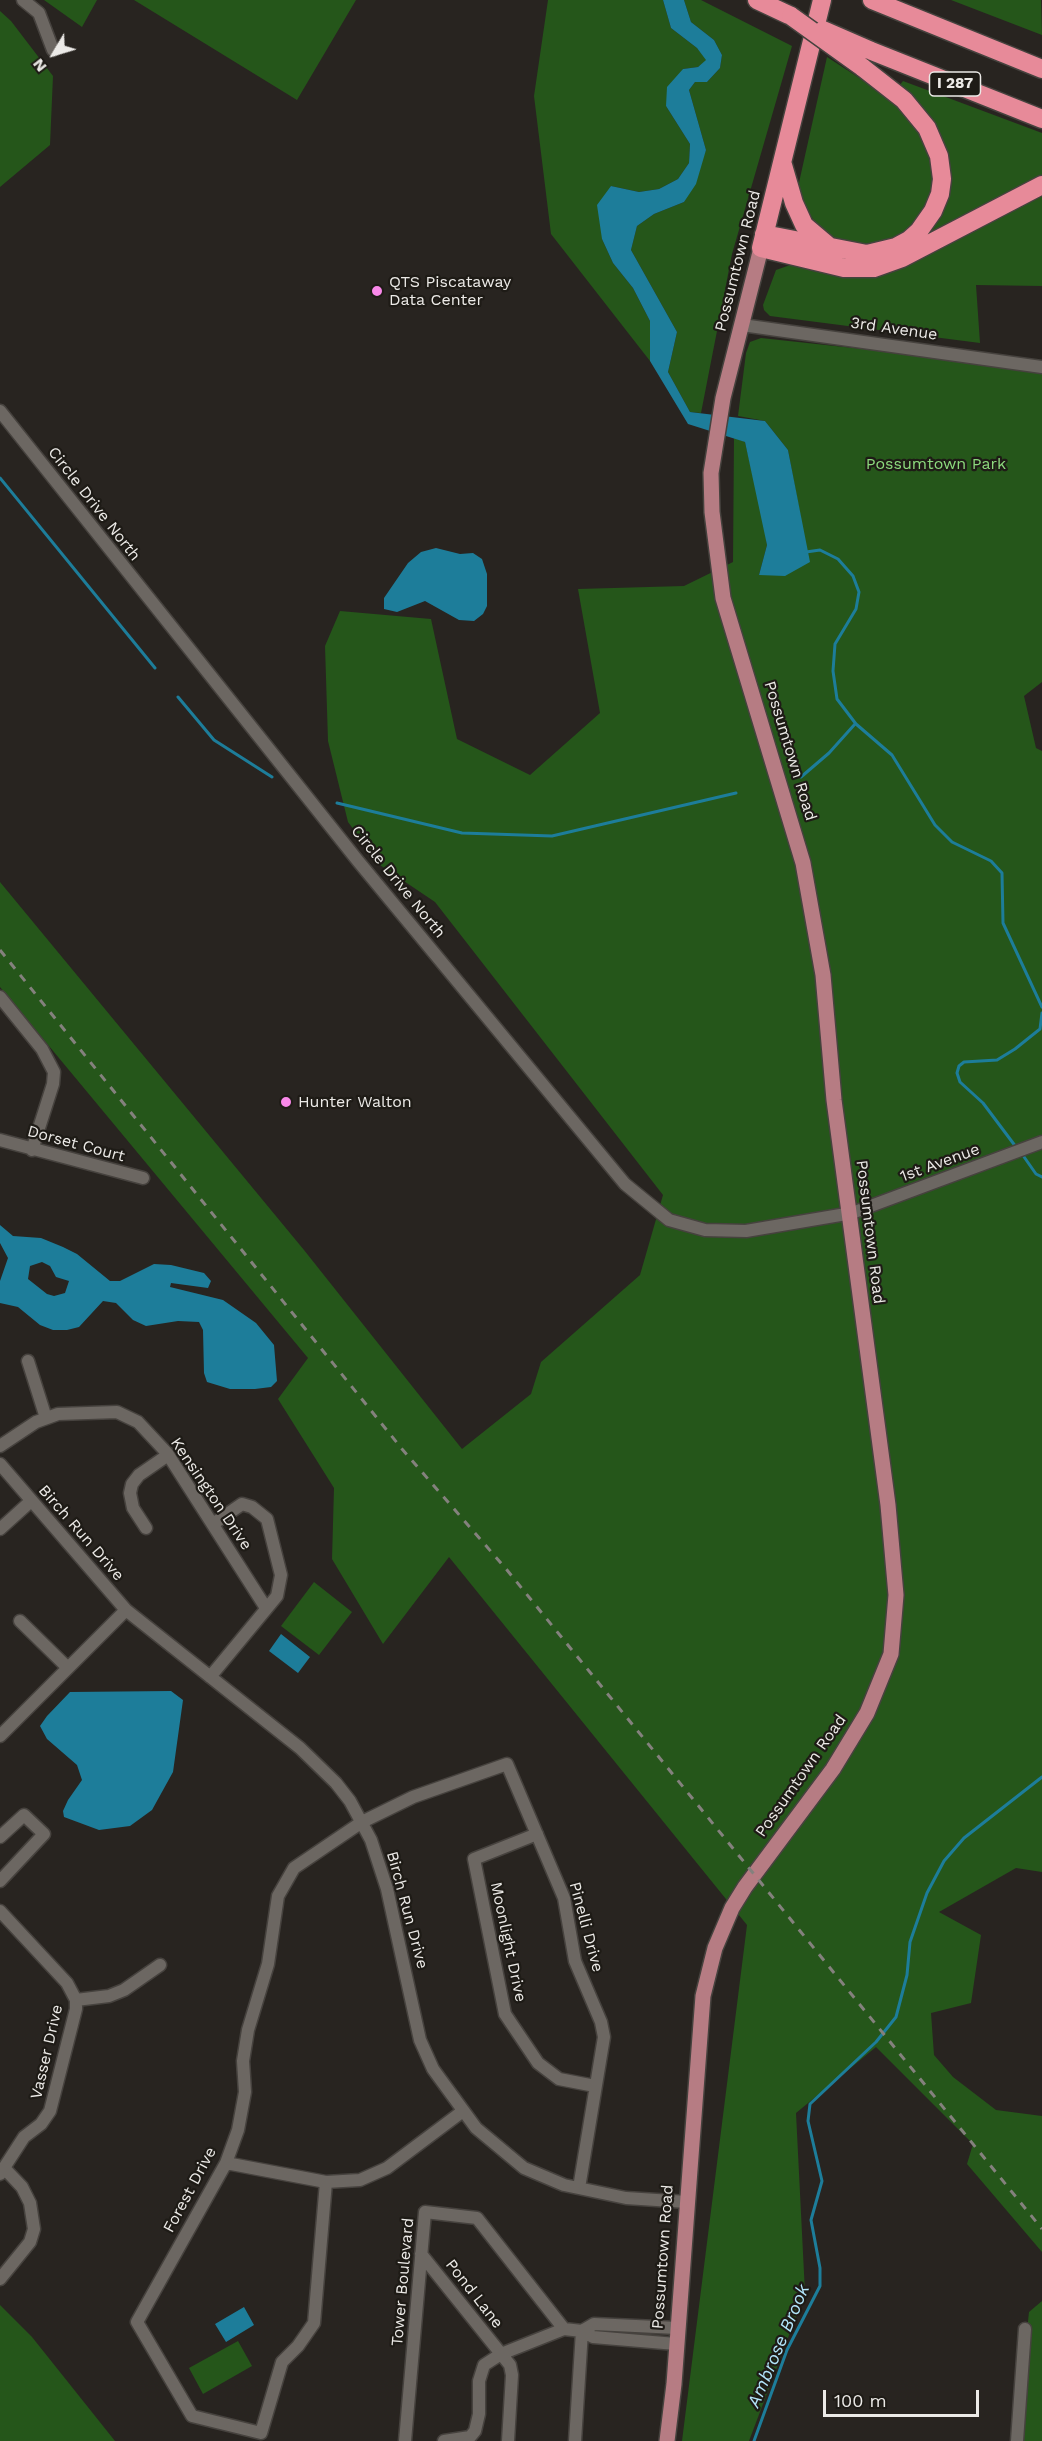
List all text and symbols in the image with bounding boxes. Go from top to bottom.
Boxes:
north arrow [24,24,84,84]
text: N [28,55,51,76]
road number: I 287 [930,72,980,96]
street label: Possumtown Road [711,188,765,334]
place label: QTS Piscataway Data Center [389,272,511,310]
marker: QTS Piscataway Data Center [370,284,384,298]
street label: 3rd Avenue [849,313,939,345]
street label: Circle Drive North [44,443,144,565]
park label: Possumtown Park [866,454,1006,474]
street label: Possumtown Road [760,679,820,823]
street label: Circle Drive North [347,822,449,942]
place label: Hunter Walton [298,1092,412,1112]
marker: Hunter Walton [279,1095,293,1109]
street label: Dorset Court [25,1122,127,1166]
street label: 1st Avenue [898,1140,982,1186]
street label: Possumtown Road [852,1159,888,1305]
street label: Kensington Drive [166,1434,256,1554]
street label: Birch Run Drive [34,1481,128,1585]
street label: Possumtown Road [752,1711,850,1841]
street label: Birch Run Drive [382,1849,432,1971]
street label: Moonlight Drive [486,1880,530,2004]
street label: Pinelli Drive [565,1880,607,1974]
street label: Vasser Drive [27,2003,67,2101]
street label: Forest Drive [159,2144,221,2236]
street label: Possumtown Road [648,2184,678,2330]
street label: Tower Boulevard [388,2217,418,2347]
street label: Pond Lane [441,2256,507,2332]
water label: Ambrose Brook [743,2281,815,2411]
scale bar [826,2378,982,2416]
text: 100 m [834,2390,887,2411]

